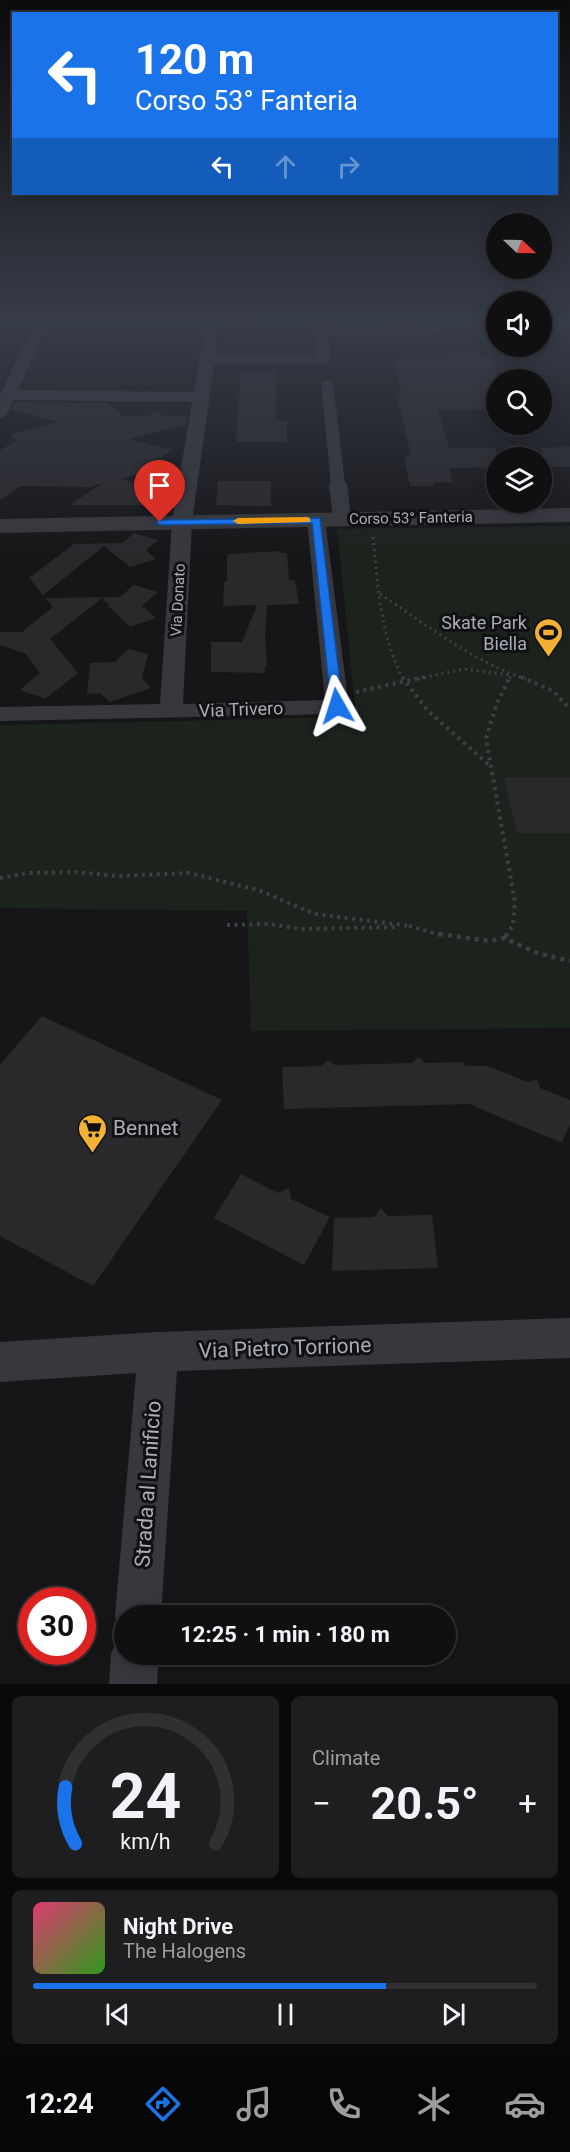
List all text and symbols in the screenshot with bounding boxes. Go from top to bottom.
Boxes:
text: 120 m [135,35,254,84]
icon: left [36,36,114,114]
text: Corso 53° Fanteria [135,85,358,117]
icon: left [206,150,239,183]
icon: ahead [269,150,302,183]
icon: right [332,150,365,183]
north arrow [486,213,552,279]
map controls [486,213,552,513]
button: sound [486,291,552,357]
button: search [486,369,552,435]
button: layers [486,447,552,513]
pin [134,460,185,522]
icon: arrive [143,469,176,502]
street label: Corso 53° Fanteria [349,508,473,528]
street label: Via Donato [167,563,189,637]
place label: Skate Park Biella [441,612,528,654]
sports icon: Skate Park Biella [532,616,564,658]
position arrow [305,674,369,738]
street label: Via Trivero [198,697,284,721]
supermarket icon: Bennet [76,1112,108,1154]
place label: Bennet [113,1116,179,1140]
street label: Via Pietro Torrione [198,1333,372,1363]
street label: Strada al Lanificio [130,1400,166,1568]
speed limit sign: 30 [18,1587,96,1665]
text: 12:25 · 1 min · 180 m [180,1622,390,1647]
text: Climate [312,1746,380,1770]
text: 24 [110,1760,181,1833]
text: 20.5° [371,1777,479,1830]
text: − [312,1784,331,1823]
text: + [518,1784,537,1823]
text: km/h [120,1829,171,1854]
text: Night Drive [123,1914,233,1939]
text: The Halogens [123,1939,246,1963]
icon: previous [101,1998,134,2031]
icon: pause [269,1998,302,2031]
icon: next [437,1998,470,2031]
icon: directions [142,2083,184,2125]
icon: music [233,2083,275,2125]
icon: phone [323,2083,365,2125]
icon: climate [413,2083,455,2125]
icon: car [504,2083,546,2125]
text: 12:24 [24,2088,94,2120]

